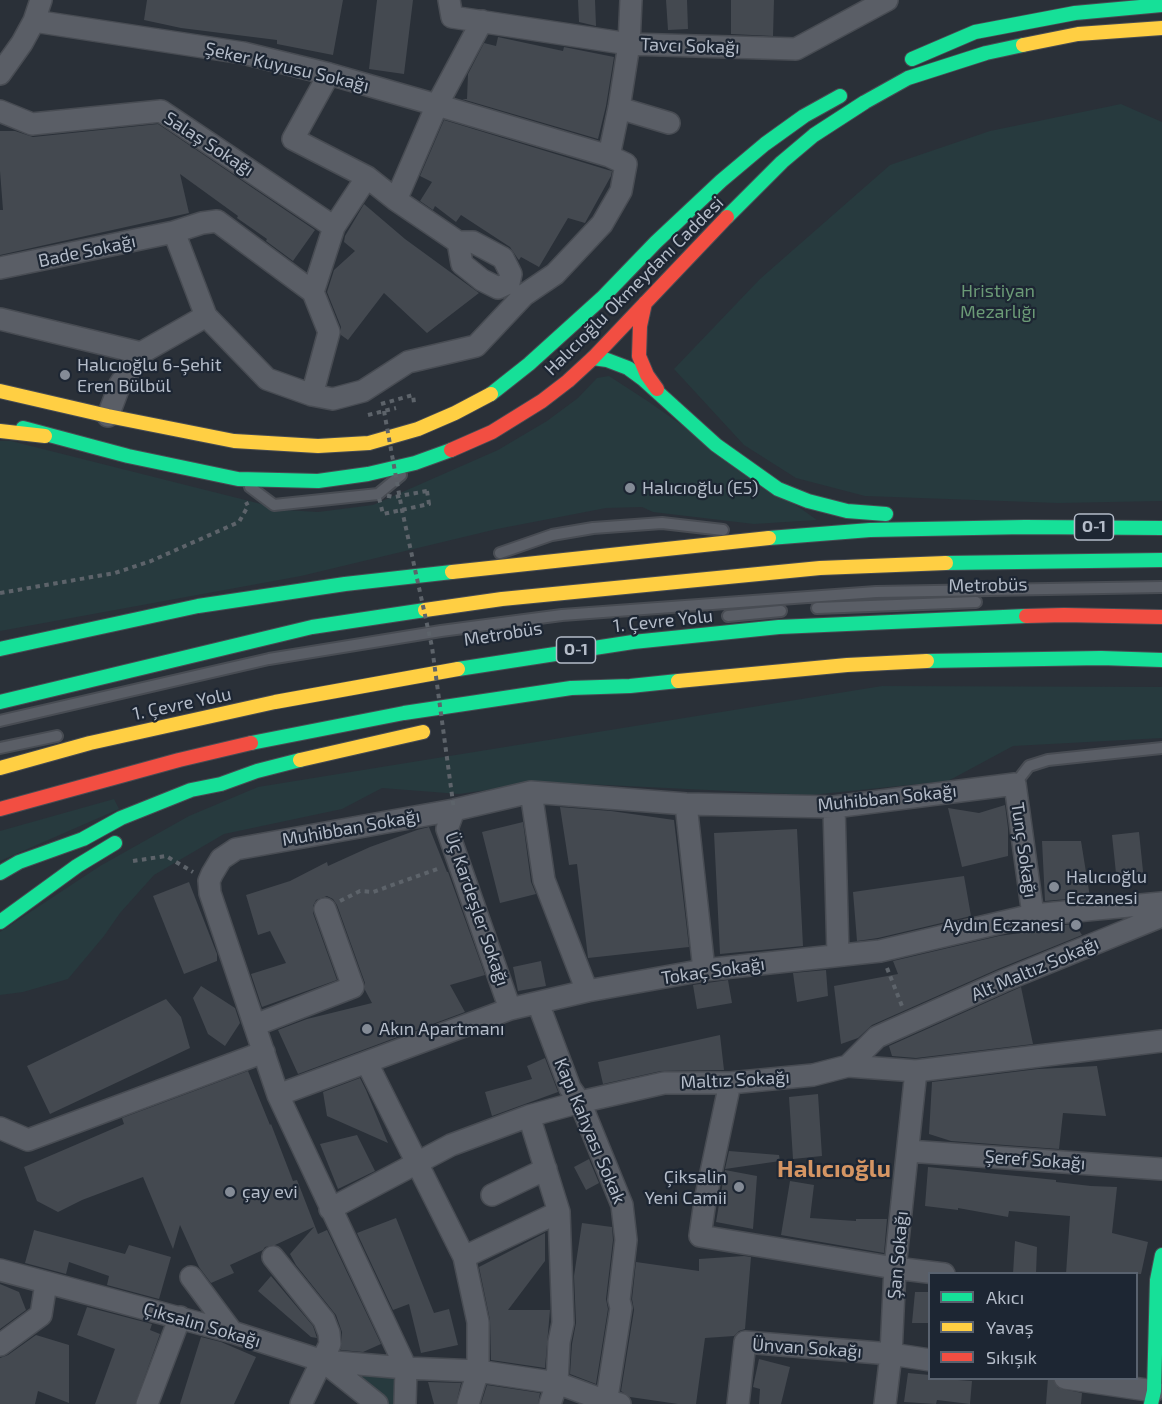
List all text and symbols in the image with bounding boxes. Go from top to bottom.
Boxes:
street label: Tavcı Sokağı [640,33,740,59]
street label: Şeker Kuyusu Sokağı [203,38,371,96]
street label: Salaş Sokağı [160,107,258,181]
street label: Halıcıoğlu Okmeydanı Caddesi [540,192,728,380]
street label: Bade Sokağı [36,230,138,272]
park label: Hristiyan Mezarlığı [960,280,1036,322]
place label: Halıcıoğlu 6-Şehit Eren Bülbül [77,354,222,397]
marker: Halıcıoğlu 6-Şehit Eren Bülbül [58,368,72,382]
place label: Halıcıoğlu (E5) [642,477,758,499]
marker: Halıcıoğlu (E5) [623,481,637,495]
road number: O-1 [1074,514,1114,540]
street label: Metrobüs [948,574,1028,596]
street label: 1. Çevre Yolu [612,605,714,637]
street label: Metrobüs [462,617,544,651]
road number: O-1 [556,637,596,663]
street label: 1. Çevre Yolu [131,683,233,725]
street label: Muhibban Sokağı [816,780,958,816]
street label: Tunç Sokağı [1007,801,1041,899]
street label: Muhibban Sokağı [280,805,422,851]
street label: Üç Kardeşler Sokağı [440,829,514,989]
place label: Halıcıoğlu Eczanesi [1066,866,1147,908]
marker: Halıcıoğlu Eczanesi [1047,880,1061,894]
place label: Aydın Eczanesi [943,914,1064,936]
marker: Aydın Eczanesi [1069,918,1083,932]
street label: Alt Maltız Sokağı [968,932,1102,1006]
street label: Tokaç Sokağı [660,953,766,989]
place label: Akın Apartmanı [379,1018,504,1040]
marker: Akın Apartmanı [360,1022,374,1036]
street label: Kapı Kahyası Sokak [550,1055,630,1207]
street label: Maltız Sokağı [680,1066,790,1094]
street label: Şeref Sokağı [984,1146,1086,1174]
district label: Halıcıoğlu [777,1155,891,1183]
place label: Çiksalin Yeni Camii [645,1166,727,1208]
marker: Çiksalin Yeni Camii [732,1180,746,1194]
place label: çay evi [242,1181,298,1203]
marker: çay evi [223,1185,237,1199]
street label: Şan Sokağı [883,1210,913,1300]
legend [928,1272,1138,1380]
text: Akıcı [986,1286,1024,1308]
street label: Çıksalın Sokağı [141,1298,263,1352]
text: Yavaş [986,1316,1034,1338]
street label: Ünvan Sokağı [751,1333,863,1363]
text: Sıkışık [986,1346,1037,1368]

